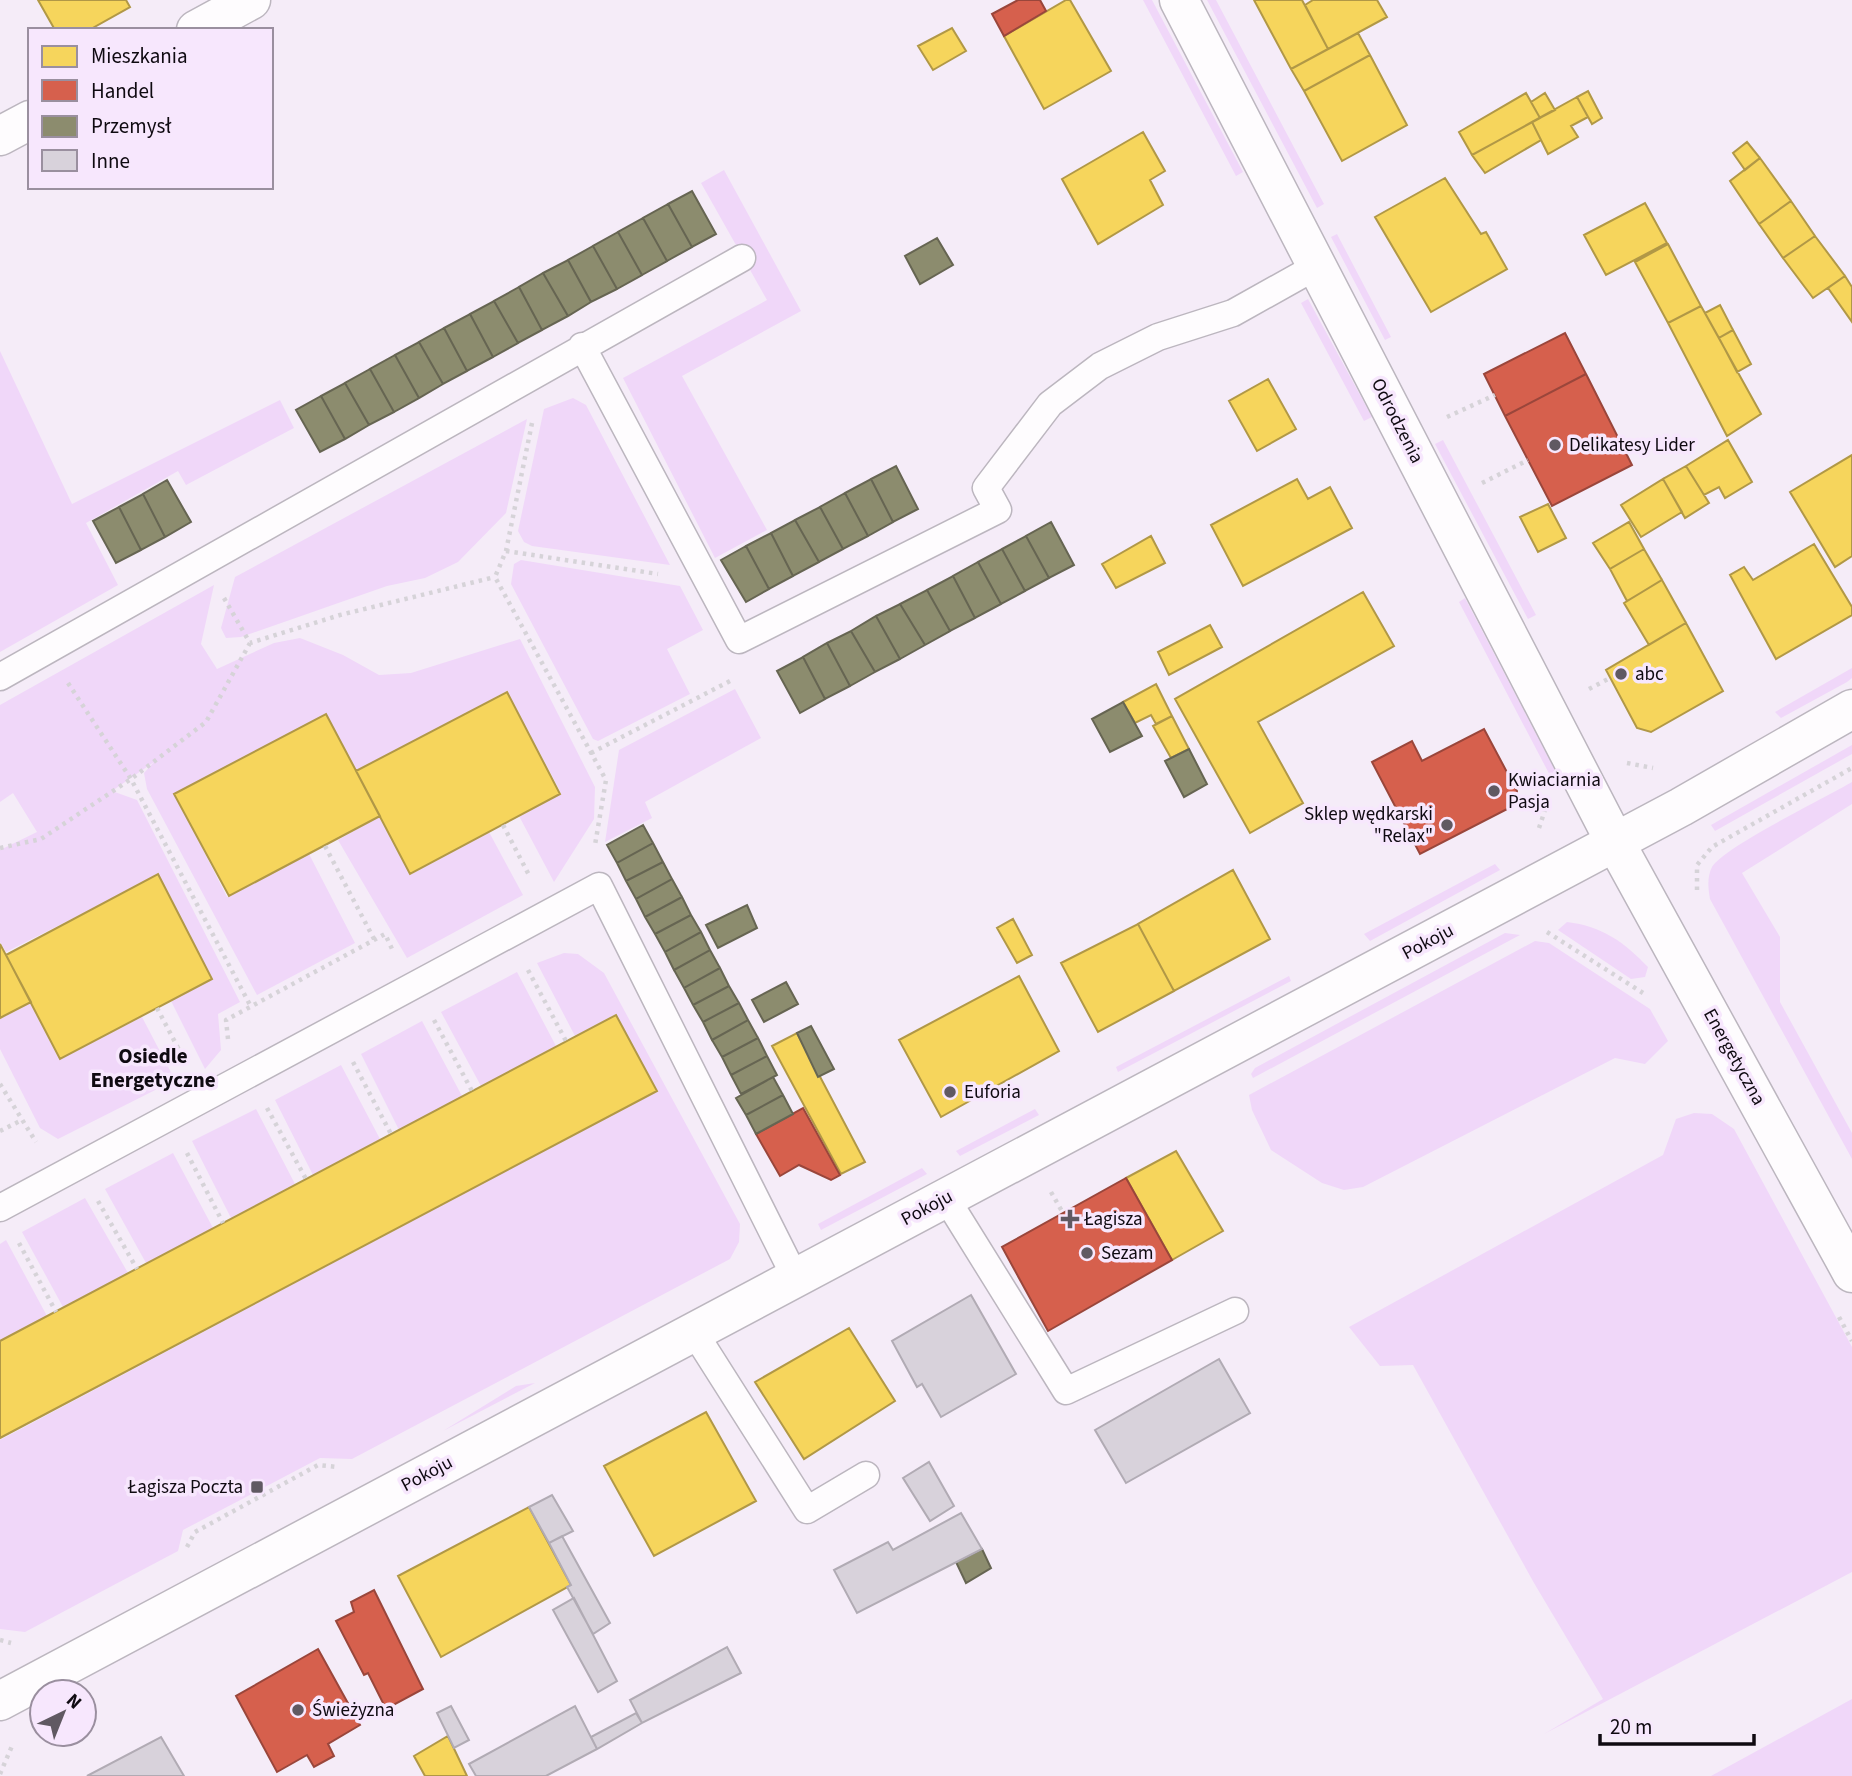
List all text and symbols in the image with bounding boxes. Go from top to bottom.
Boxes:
legend [28,28,273,189]
text: Mieszkania [91,41,188,71]
text: Handel [91,76,154,106]
text: Przemysł [91,111,172,141]
text: Inne [91,146,130,176]
street label: Odrodzenia [1364,374,1430,468]
place label: Delikatesy Lider [1569,432,1695,459]
marker: Delikatesy Lider [1547,437,1563,453]
place label: abc [1635,661,1664,688]
marker: abc [1613,666,1629,682]
place label: Kwiaciarnia Pasja [1508,767,1601,816]
marker: Kwiaciarnia Pasja [1486,783,1502,799]
place label: Sklep wędkarski "Relax" [1304,801,1433,850]
marker: Sklep wędkarski "Relax" [1439,817,1455,833]
street label: Pokoju [1397,917,1459,967]
street label: Energetyczna [1696,1004,1772,1110]
district label: Osiedle Energetyczne [90,1041,216,1095]
place label: Euforia [964,1079,1021,1106]
marker: Euforia [942,1084,958,1100]
street label: Pokoju [896,1183,958,1233]
place label: Łagisza [1083,1206,1143,1233]
marker: Łagisza [1062,1211,1078,1227]
place label: Sezam [1101,1240,1154,1267]
marker: Sezam [1079,1245,1095,1261]
street label: Pokoju [396,1449,458,1499]
place label: Łagisza Poczta [127,1474,243,1501]
marker: Łagisza Poczta [249,1479,265,1495]
north arrow [28,1678,98,1748]
text: N [60,1687,87,1716]
place label: Świeżyzna [312,1697,394,1724]
marker: Świeżyzna [290,1702,306,1718]
scale bar [1600,1702,1754,1746]
text: 20 m [1610,1712,1652,1742]

